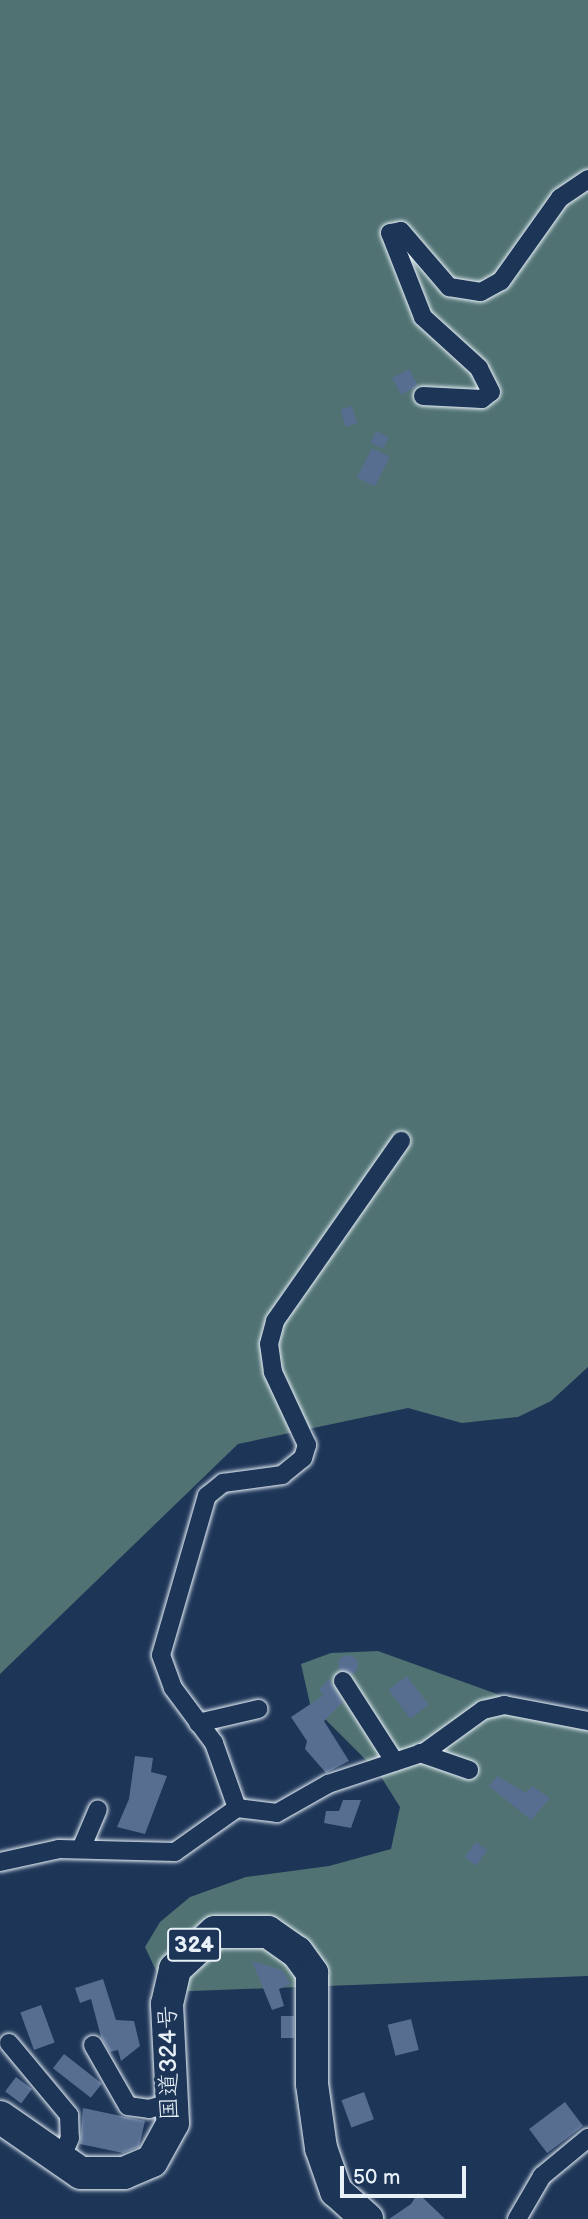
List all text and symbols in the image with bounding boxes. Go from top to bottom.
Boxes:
road number: 324 [166,1926,222,1964]
street label: 国道324号 [154,2005,184,2121]
scale bar [343,2152,469,2196]
text: 50 m [353,2165,400,2190]

